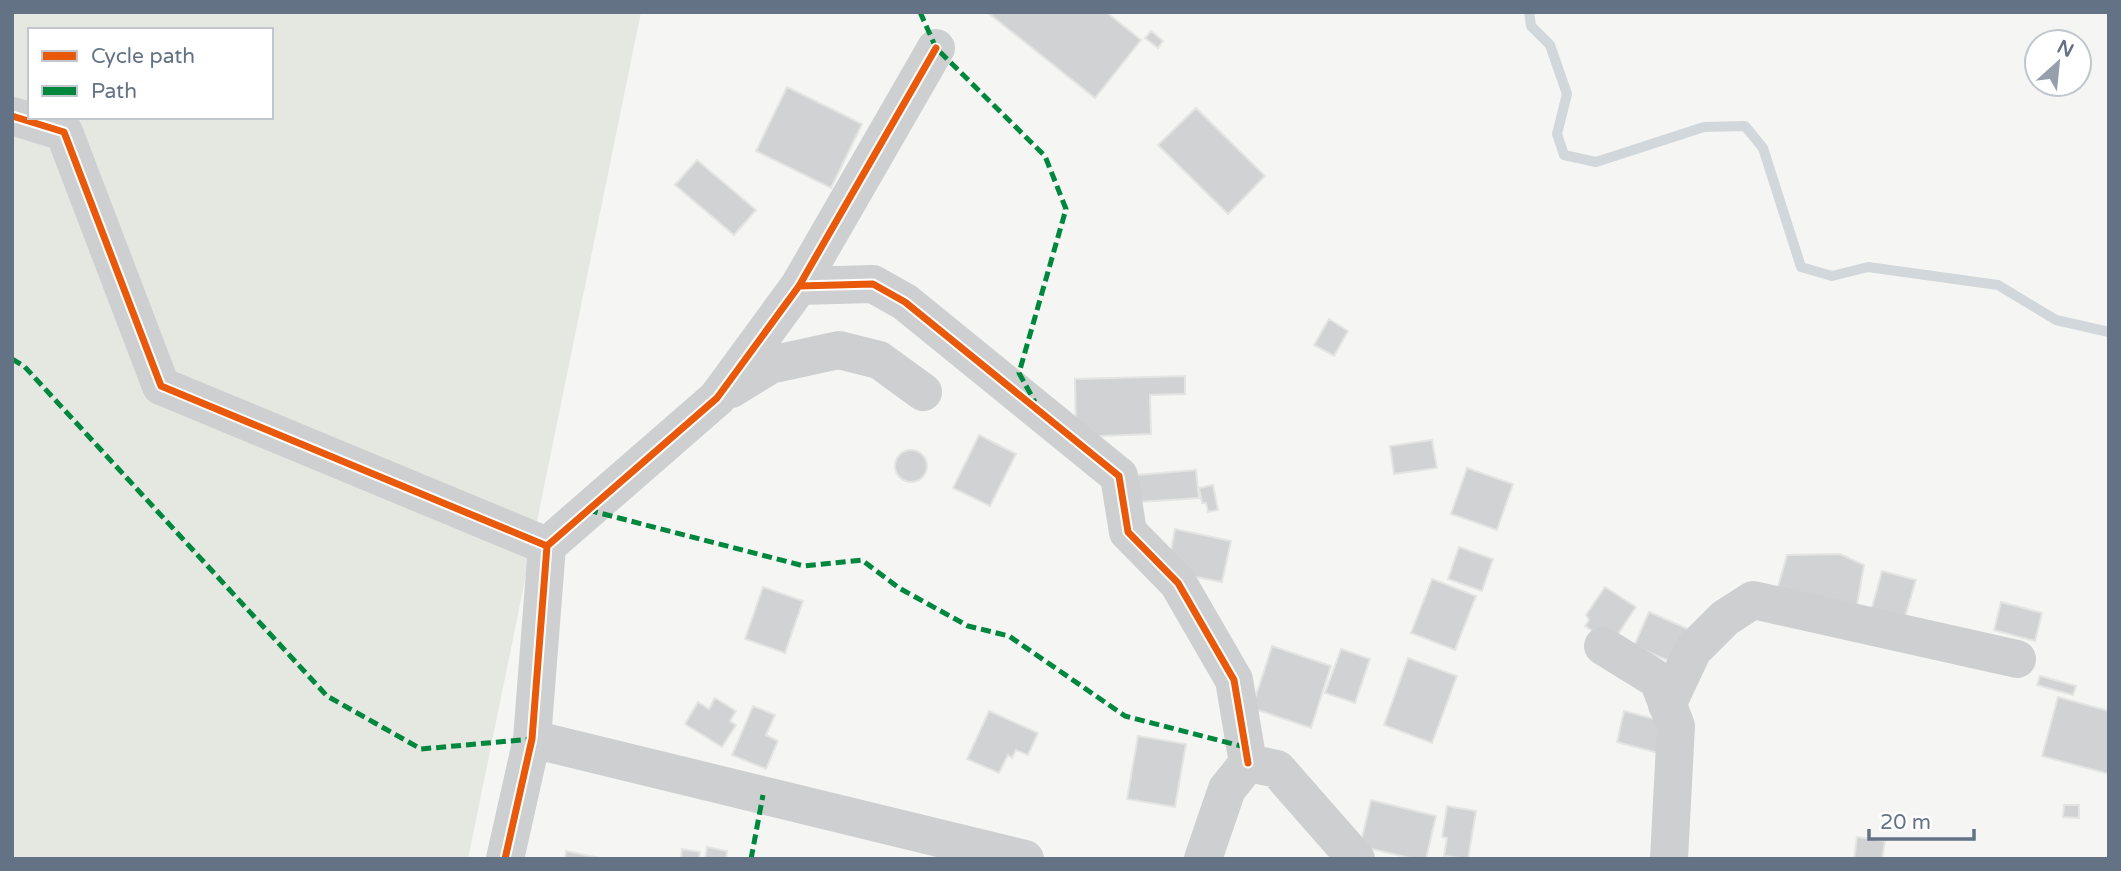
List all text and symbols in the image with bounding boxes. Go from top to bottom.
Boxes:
legend [28,28,273,119]
north arrow [2023,28,2093,98]
text: N [2053,35,2077,62]
text: Cycle path [91,44,195,69]
text: Path [91,79,137,104]
scale bar [1869,798,1974,842]
text: 20 m [1880,810,1931,835]

